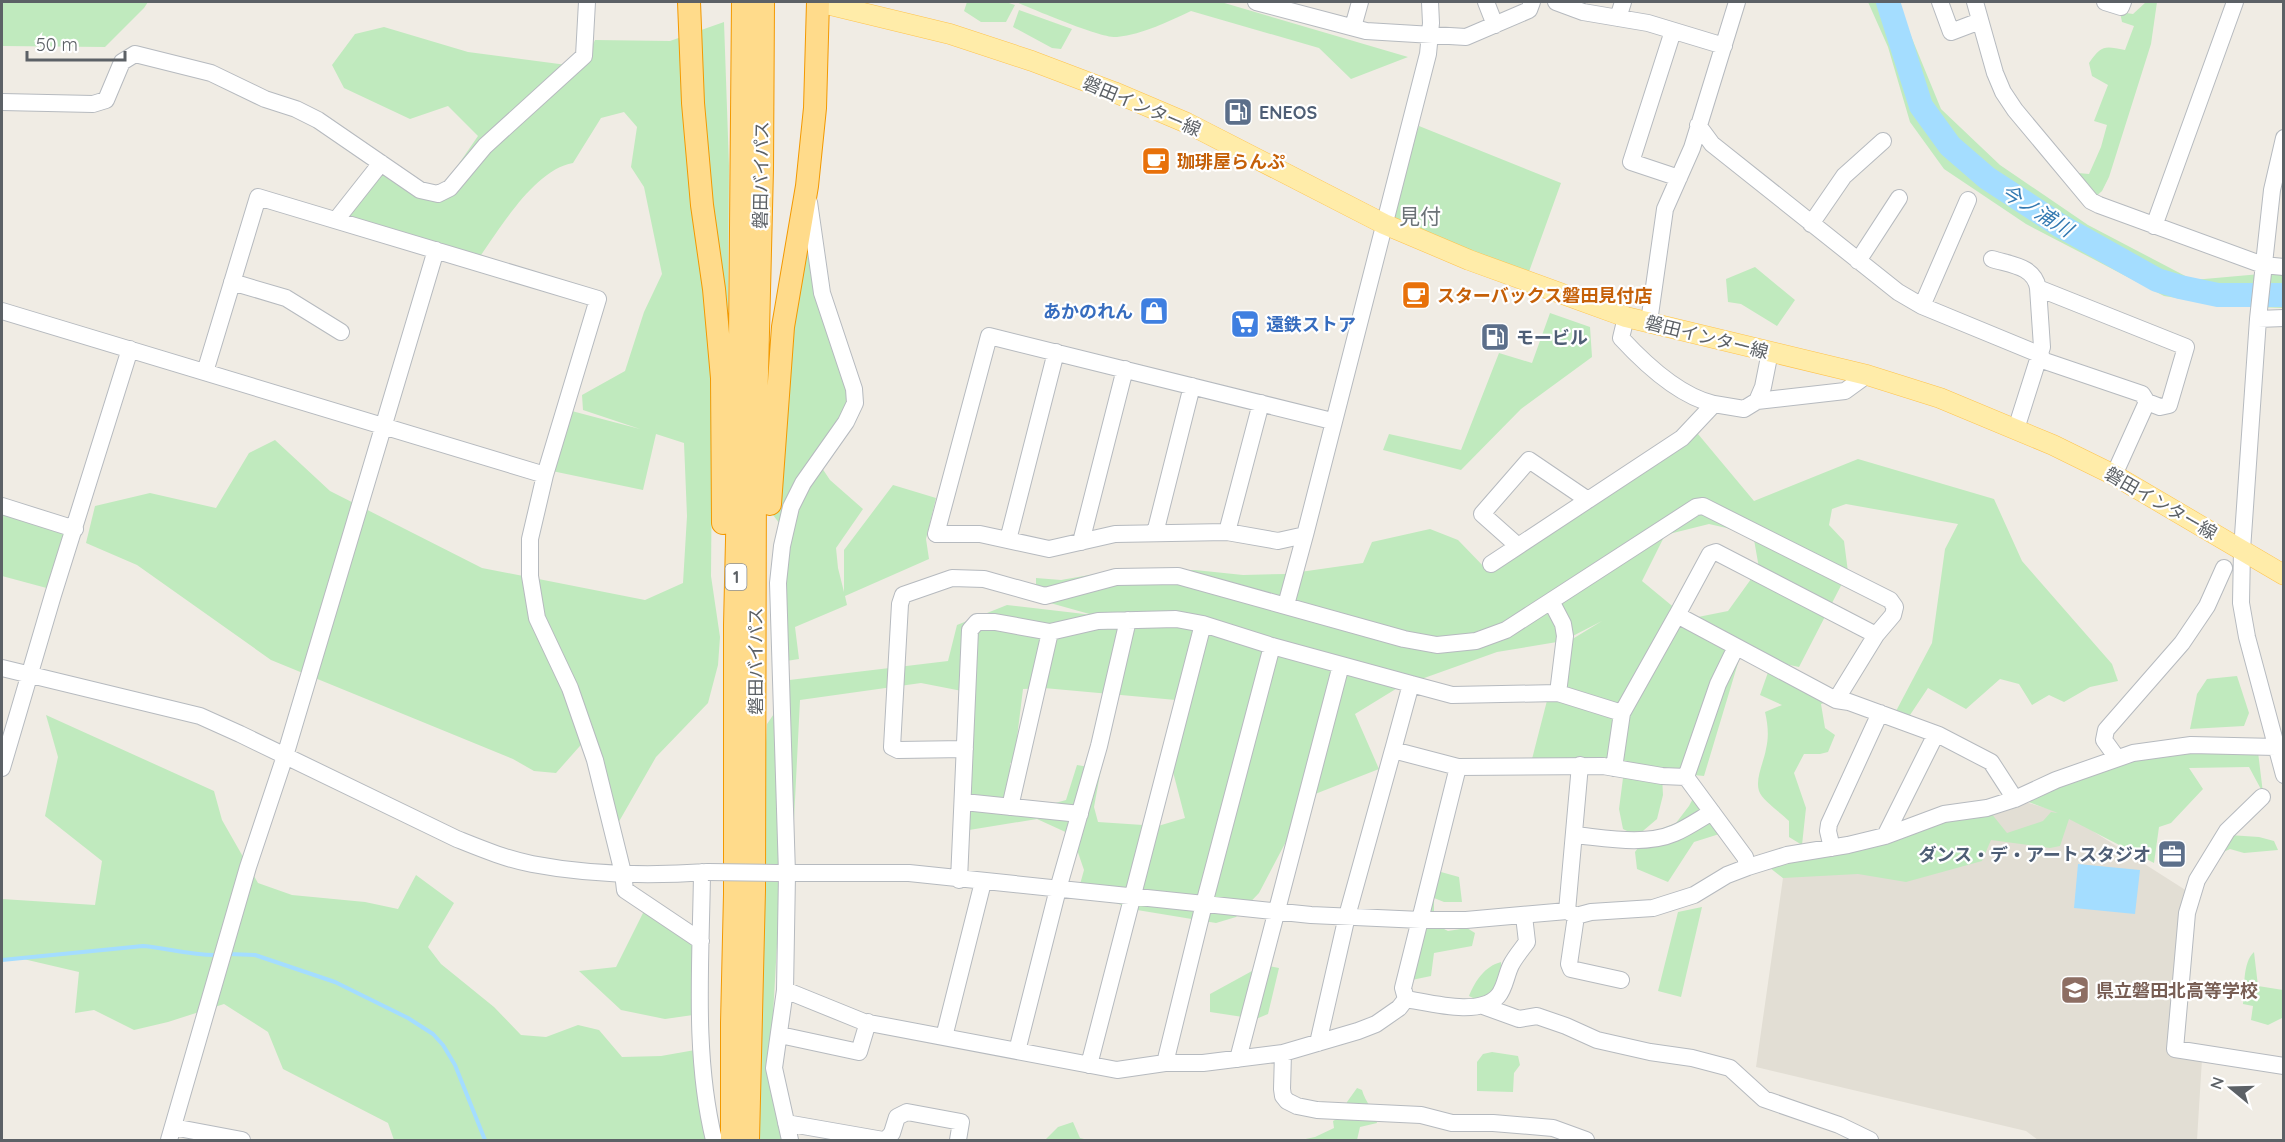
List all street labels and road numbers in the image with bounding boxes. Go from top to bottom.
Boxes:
street label: 磐田インター線 [1080,71,1204,141]
street label: 磐田バイパス [749,121,773,229]
street label: 磐田インター線 [1643,311,1771,363]
street label: 磐田インター線 [2101,462,2221,544]
road number: 1 [726,564,746,590]
street label: 磐田バイパス [744,607,767,715]

